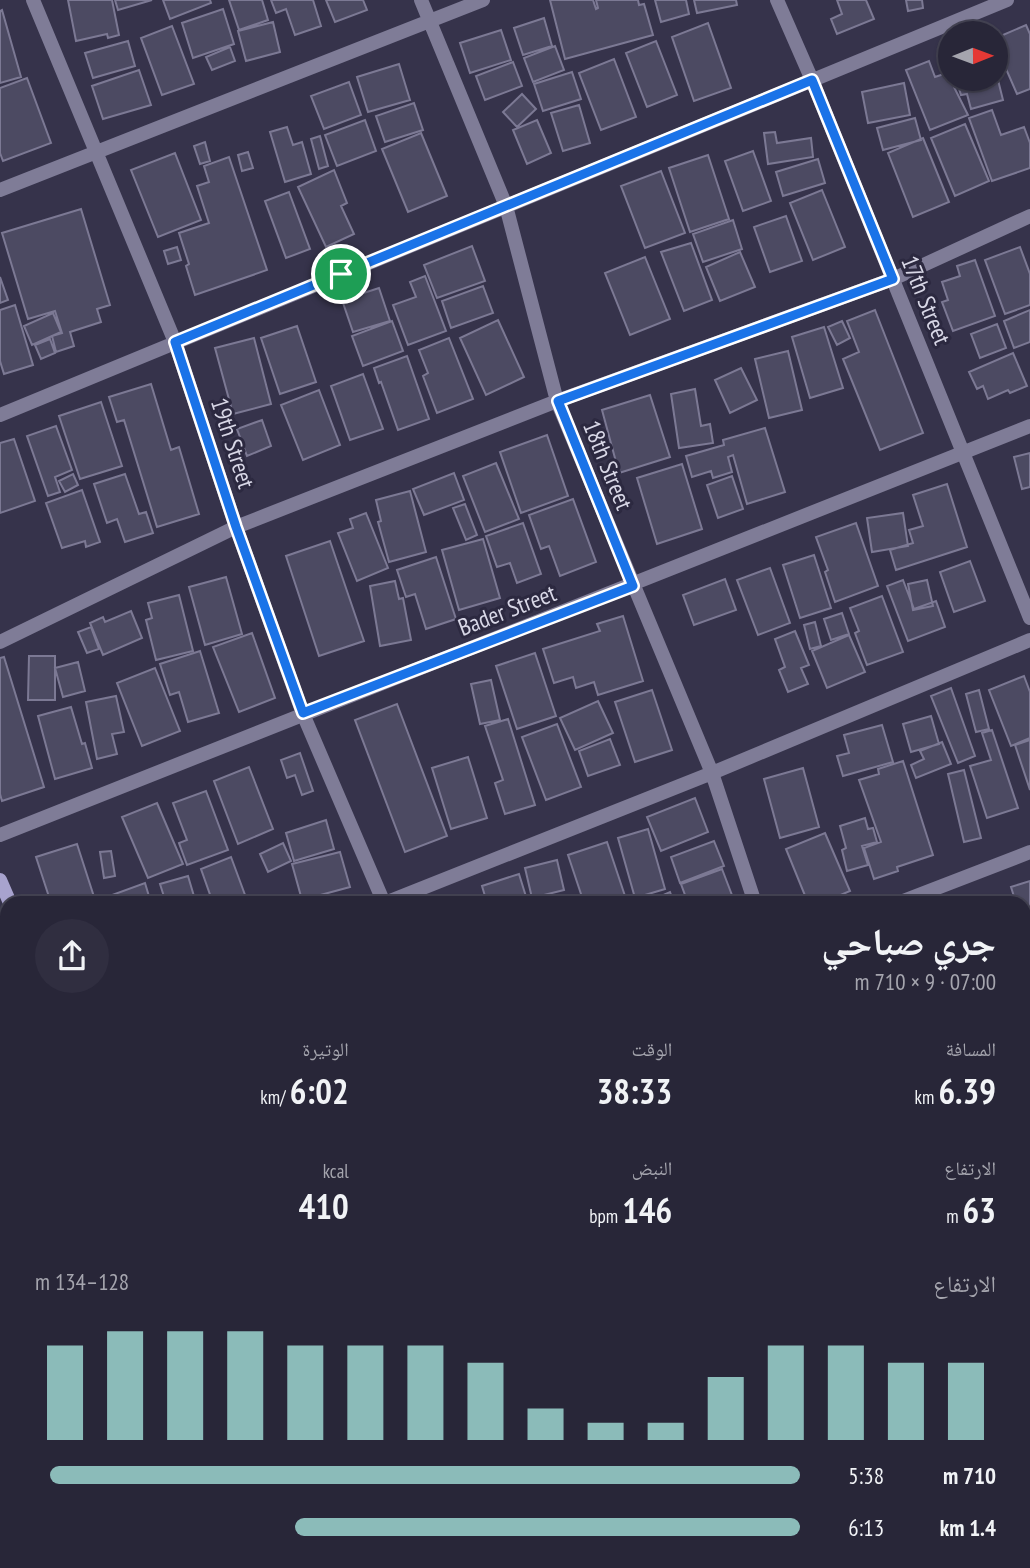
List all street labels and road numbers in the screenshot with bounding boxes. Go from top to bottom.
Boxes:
street label: 17th Street [894,251,958,349]
street label: 19th Street [204,394,262,493]
street label: 18th Street [576,416,640,515]
street label: Bader Street [454,577,561,643]

